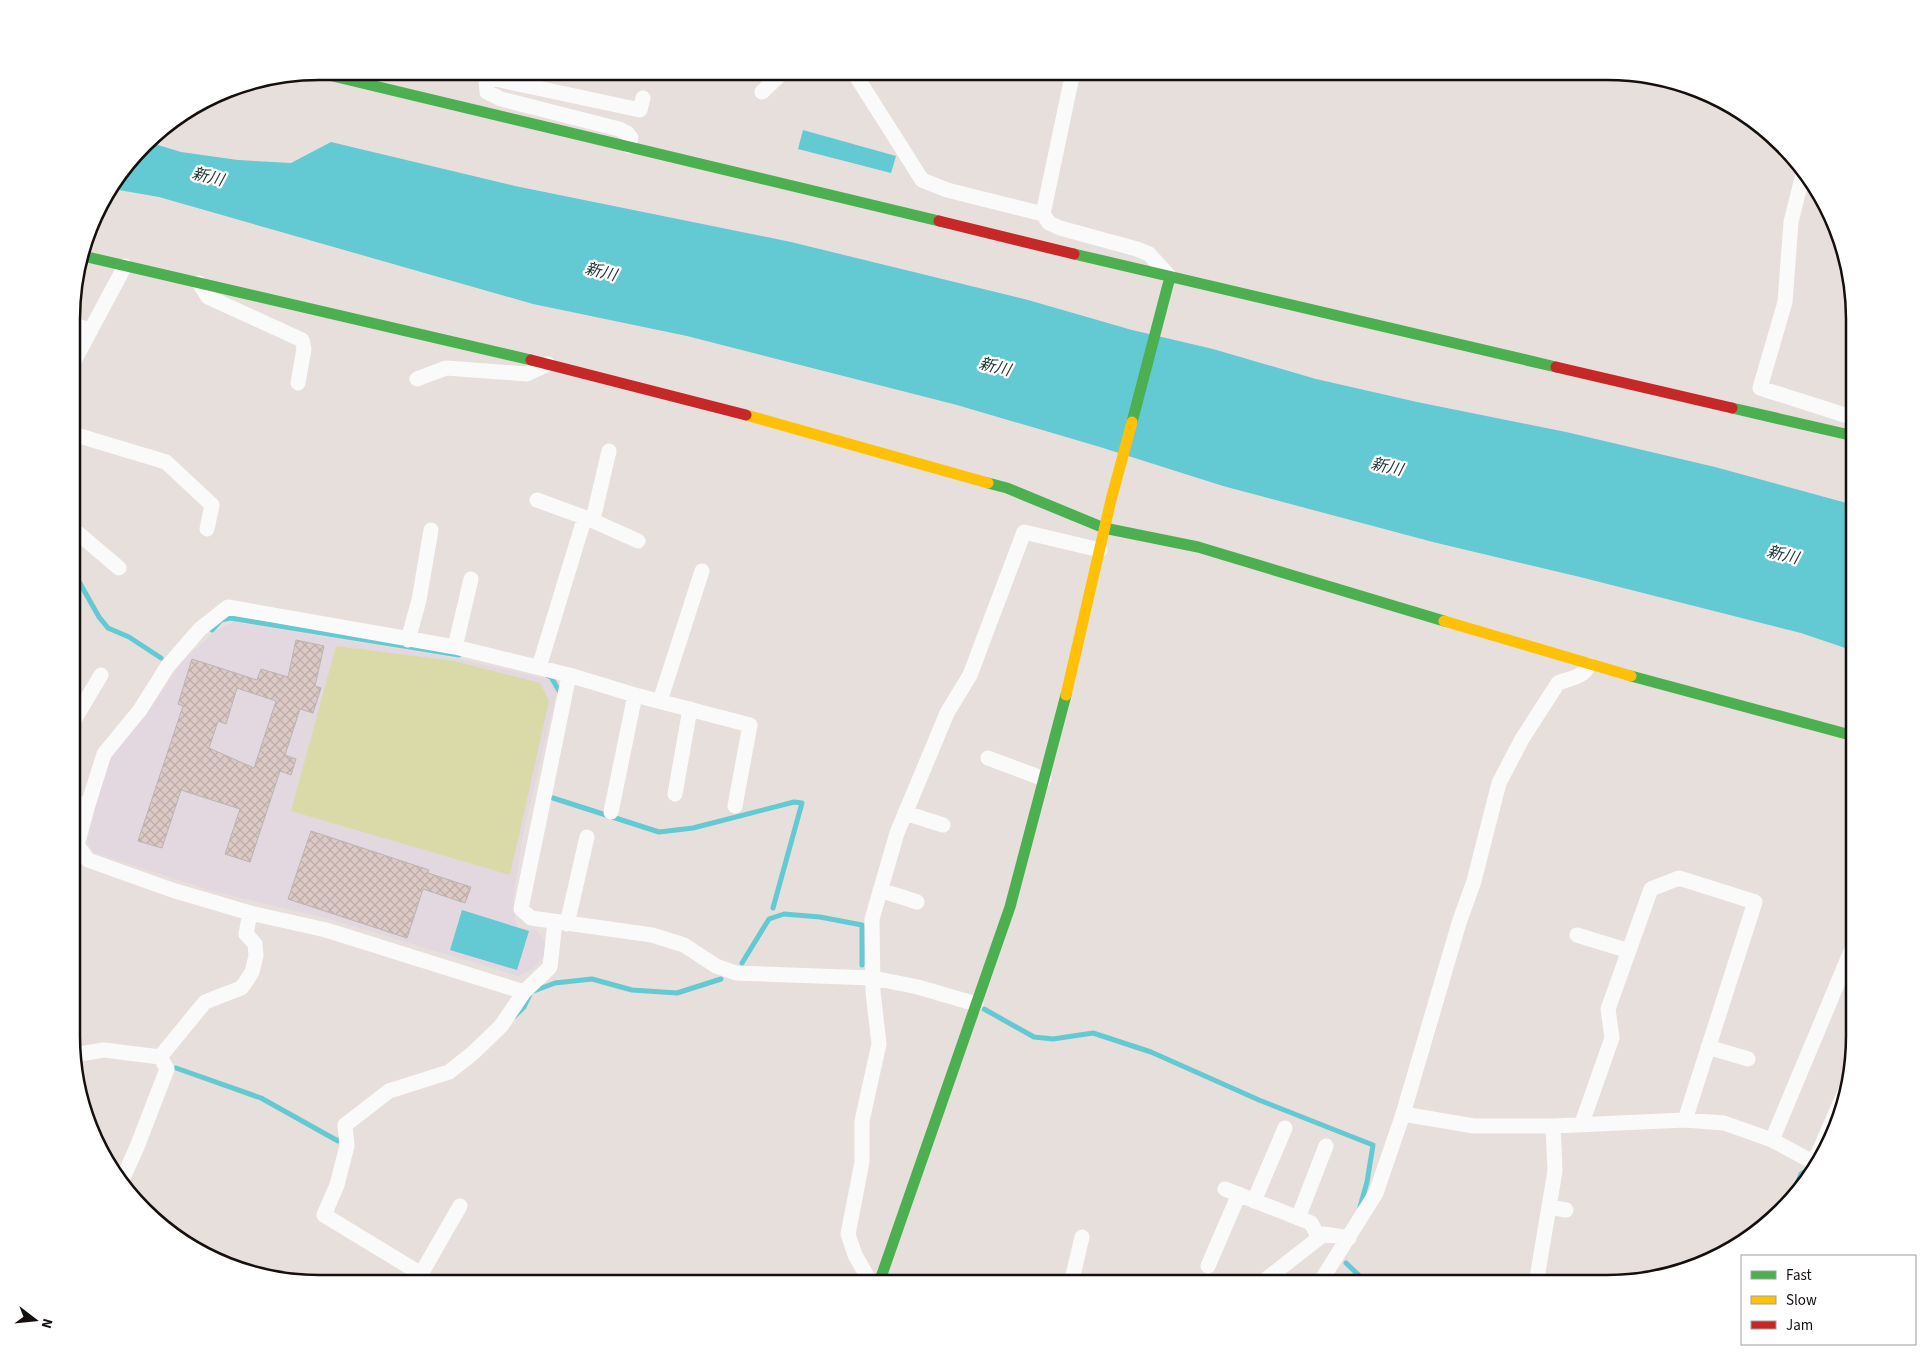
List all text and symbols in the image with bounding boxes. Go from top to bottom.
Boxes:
water label: 新川 [190,162,228,192]
water label: 新川 [583,257,621,287]
water label: 新川 [977,352,1015,382]
water label: 新川 [1369,453,1407,482]
water label: 新川 [1765,540,1803,570]
legend [1741,1255,1916,1345]
text: Fast [1786,1265,1812,1286]
text: Slow [1786,1290,1817,1311]
north arrow [10,1295,60,1345]
text: Jam [1786,1315,1813,1336]
text: N [36,1316,57,1331]

